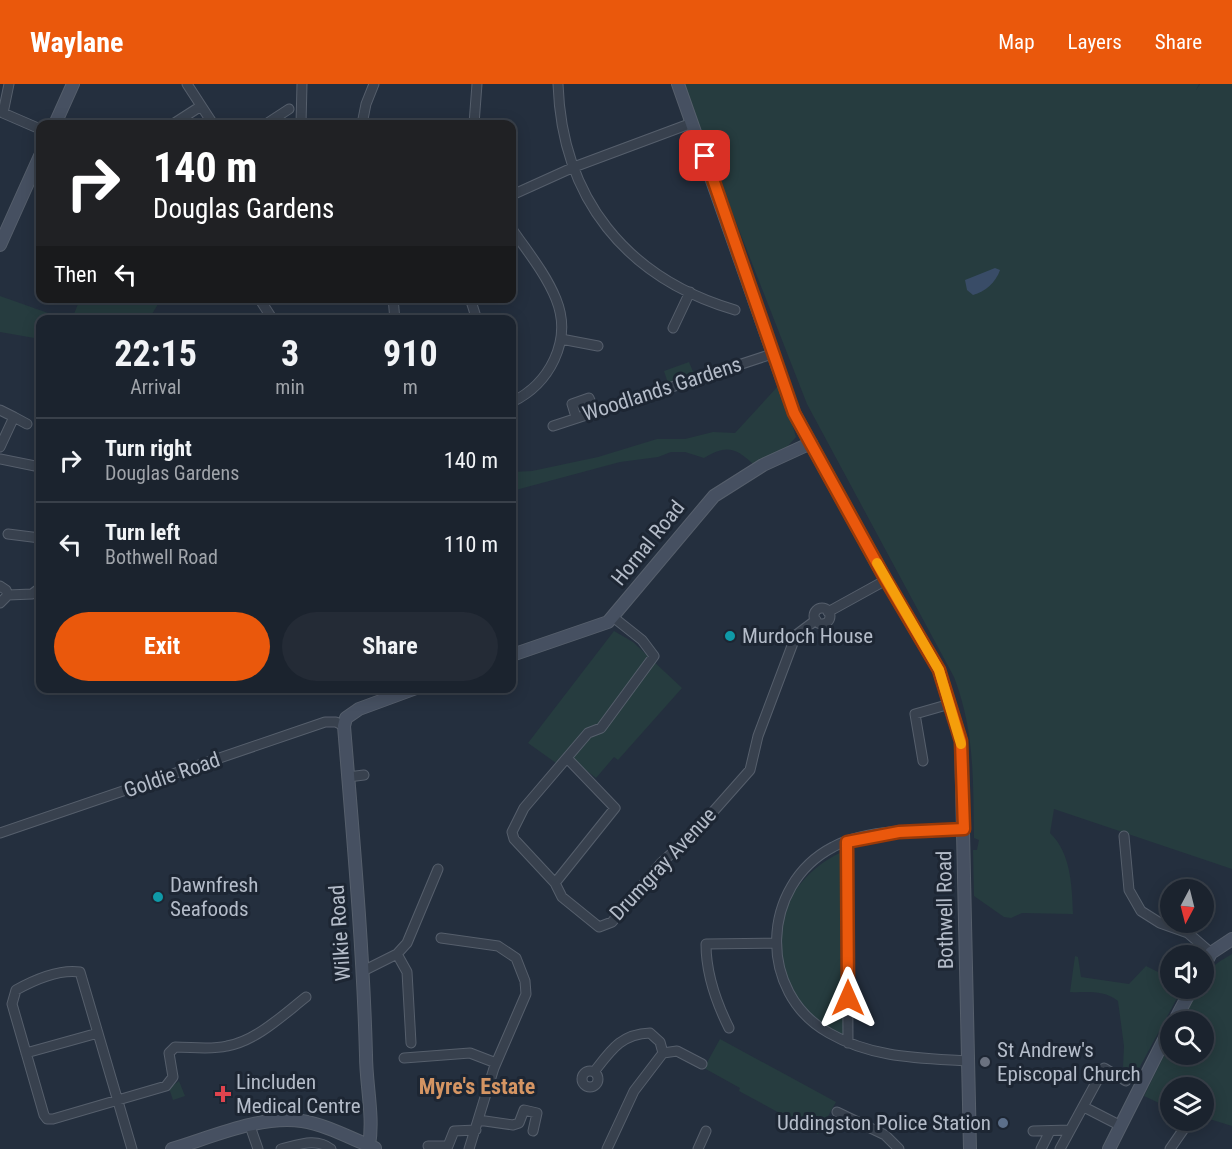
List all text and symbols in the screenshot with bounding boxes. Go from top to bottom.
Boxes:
text: Waylane [30,26,123,59]
text: Map [998,30,1035,54]
text: Layers [1068,30,1122,54]
text: Share [1155,30,1202,54]
pin [679,130,730,181]
icon: arrive [688,139,721,172]
text: 140 m [153,143,258,192]
icon: right [54,144,132,222]
text: Douglas Gardens [153,193,334,225]
icon: left [109,258,142,291]
text: Then [54,262,97,287]
text: 22:15 [114,333,197,375]
text: 3 [281,333,299,375]
text: 910 [383,333,438,375]
street label: Woodlands Gardens [579,352,745,426]
text: Arrival [130,375,181,399]
text: min [275,375,305,399]
text: m [403,375,418,399]
text: Turn right [105,436,192,461]
icon: right [54,444,87,477]
text: 140 m [444,448,498,473]
text: Douglas Gardens [105,461,239,485]
street label: Hornal Road [607,496,689,590]
text: Turn left [105,520,180,545]
icon: left [54,528,87,561]
text: 110 m [444,532,498,557]
text: Bothwell Road [105,545,218,569]
button: Exit [54,612,270,681]
button: Share [282,612,498,681]
place label: Murdoch House [742,624,873,648]
marker: Murdoch House [723,629,737,643]
street label: Goldie Road [121,747,223,803]
street label: Drumgray Avenue [605,803,721,925]
street label: Bothwell Road [932,851,958,969]
place label: Dawnfresh Seafoods [170,873,258,921]
north arrow [1160,879,1214,933]
map controls [1160,879,1214,1131]
street label: Wilkie Road [325,884,355,982]
marker: Dawnfresh Seafoods [151,890,165,904]
button: sound [1160,945,1214,999]
position arrow [816,966,880,1030]
button: search [1160,1011,1214,1065]
place label: St Andrew's Episcopal Church [997,1038,1141,1086]
marker: St Andrew's Episcopal Church [978,1055,992,1069]
place label: Lincluden Medical Centre [236,1070,361,1118]
district label: Myre's Estate [419,1074,535,1099]
button: layers [1160,1077,1214,1131]
marker: Lincluden Medical Centre [214,1085,232,1103]
place label: Uddingston Police Station [777,1111,991,1135]
marker: Uddingston Police Station [996,1116,1010,1130]

